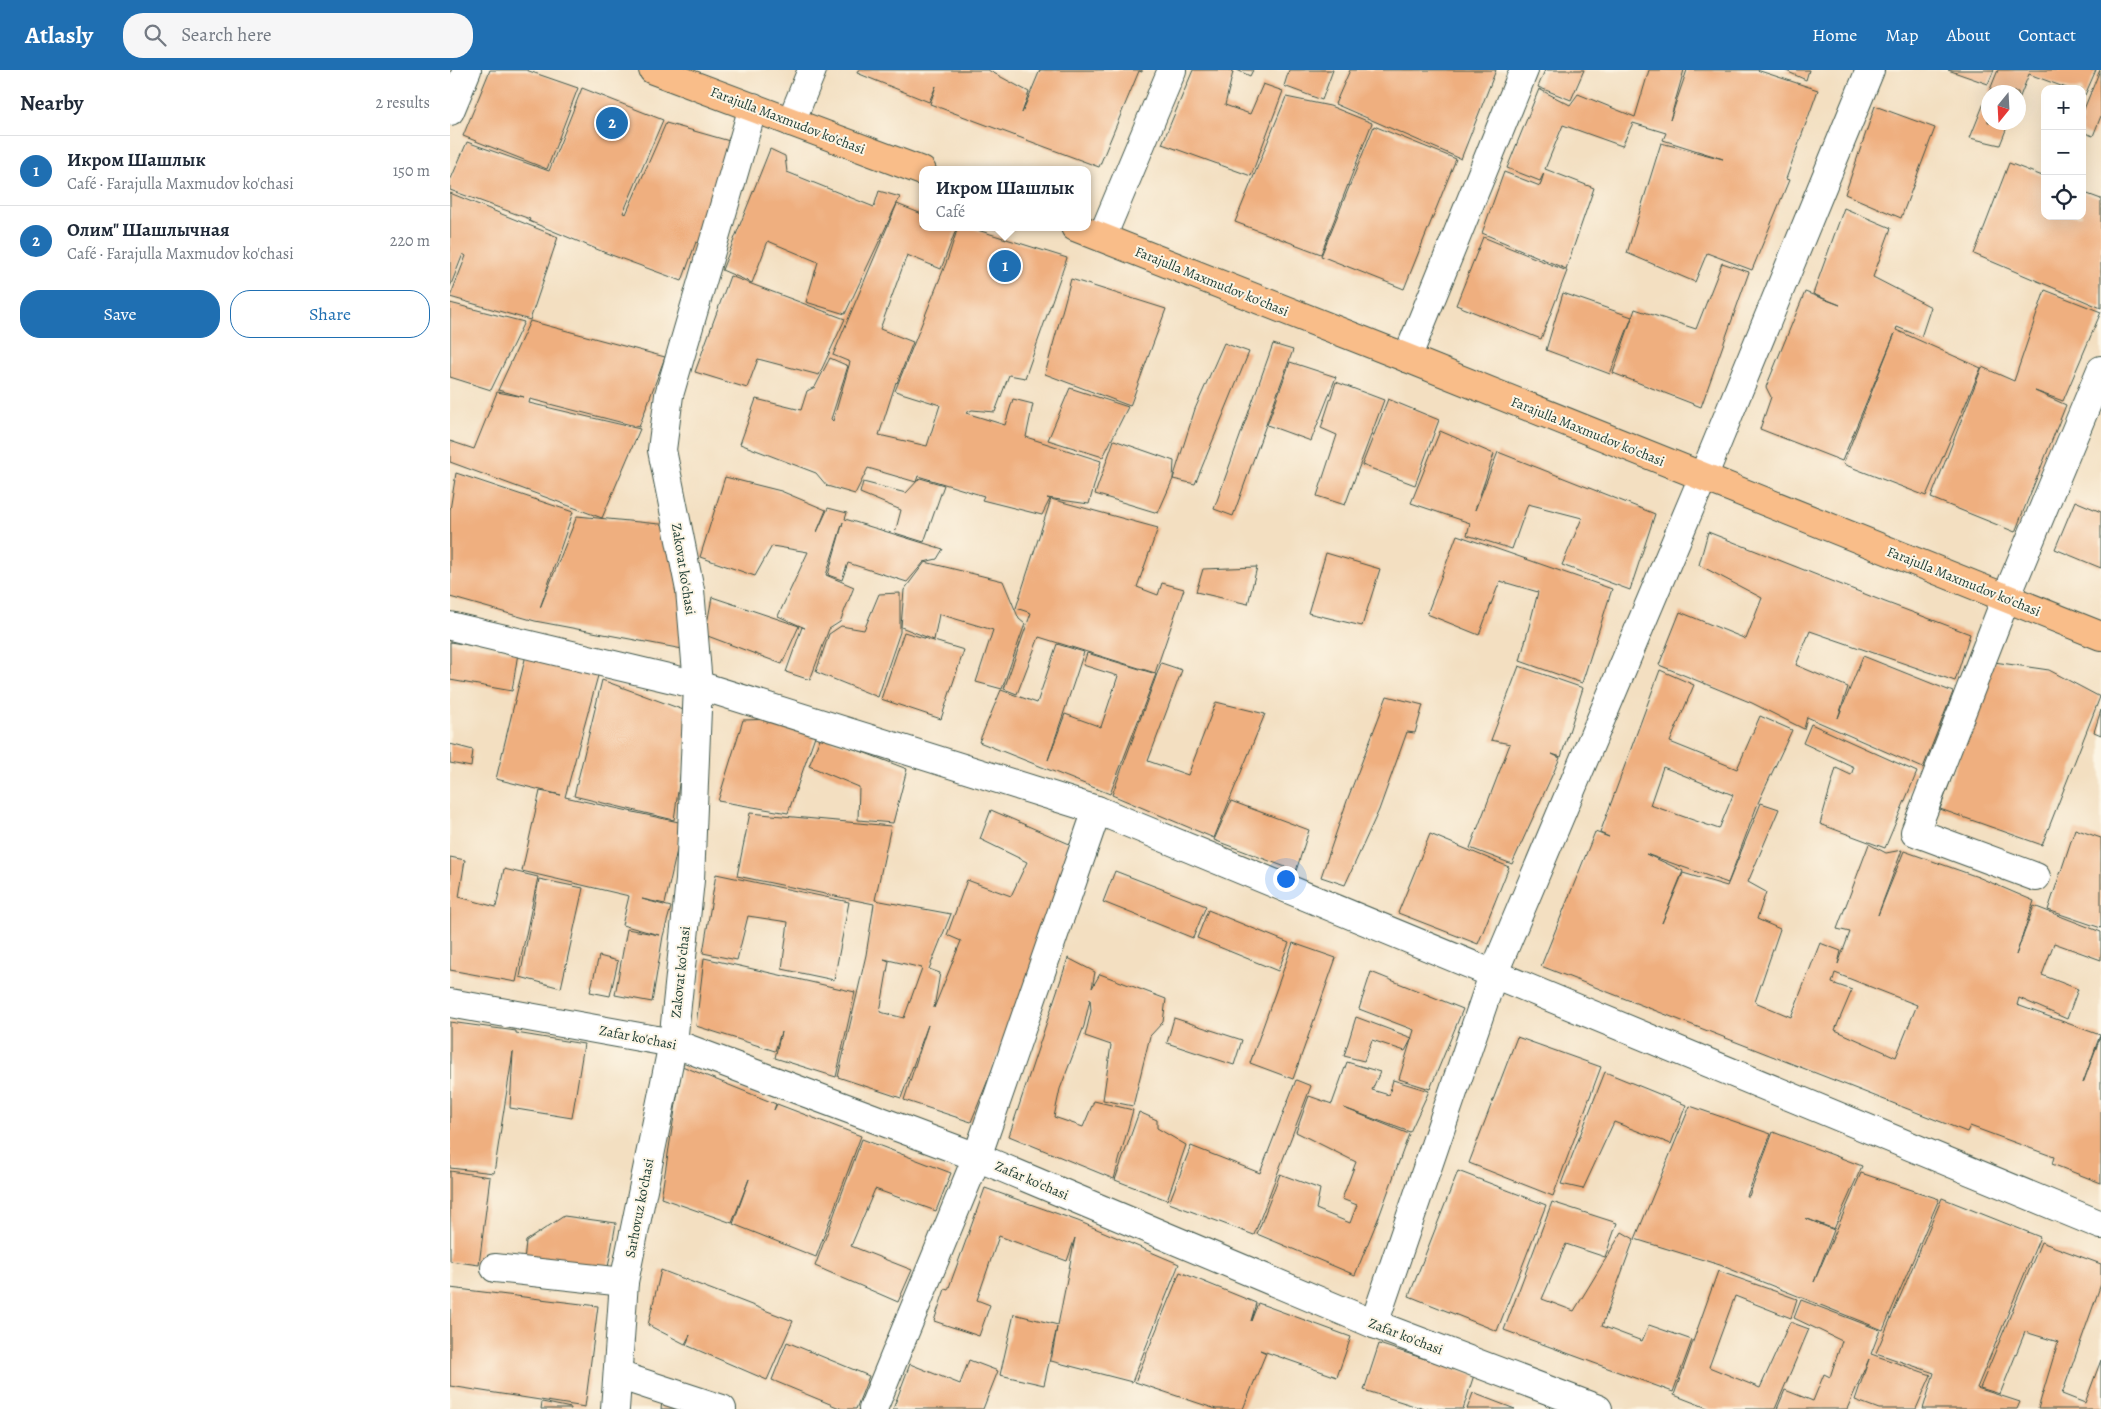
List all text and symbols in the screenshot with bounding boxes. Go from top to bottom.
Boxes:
search box [123,13,473,58]
text: Atlasly [25,19,93,51]
icon: search [141,21,169,49]
text: Search here [181,22,272,48]
text: Home [1812,23,1857,47]
text: Map [1885,23,1918,47]
text: About [1946,23,1990,47]
text: Contact [2018,23,2076,47]
street label: Farajulla Maxmudov ko'chasi [708,82,868,159]
north arrow [1981,85,2026,130]
map controls [2041,85,2086,220]
button: + [2041,85,2086,130]
text: Nearby [20,89,83,117]
text: 2 results [375,92,430,114]
pin: 2 [596,104,628,142]
button: − [2041,130,2086,175]
text: Икром Шашлык [67,147,206,173]
text: 1 [33,160,39,182]
text: 150 m [393,160,430,182]
popup [919,166,1091,231]
text: Café · Farajulla Maxmudov ko'chasi [67,173,294,195]
text: Икром Шашлык [936,175,1074,201]
button: locate [2041,175,2086,220]
text: Café [936,201,965,223]
text: Олим" Шашлычная [67,217,230,243]
text: 2 [32,230,40,252]
text: 220 m [390,230,430,252]
street label: Farajulla Maxmudov ko'chasi [1132,242,1292,321]
text: Café · Farajulla Maxmudov ko'chasi [67,243,294,265]
pin: 1 [989,247,1021,285]
button: Save [20,290,220,338]
button: Share [230,290,430,338]
street label: Farajulla Maxmudov ko'chasi [1508,392,1668,471]
street label: Zakovat ko'chasi [667,522,700,616]
street label: Farajulla Maxmudov ko'chasi [1884,542,2044,621]
your location [1273,866,1299,892]
street label: Zakovat ko'chasi [666,925,695,1019]
street label: Zafar ko'chasi [598,1021,678,1054]
street label: Zafar ko'chasi [992,1156,1072,1205]
street label: Sarhovuz ko'chasi [621,1157,658,1260]
street label: Zafar ko'chasi [1366,1314,1446,1359]

